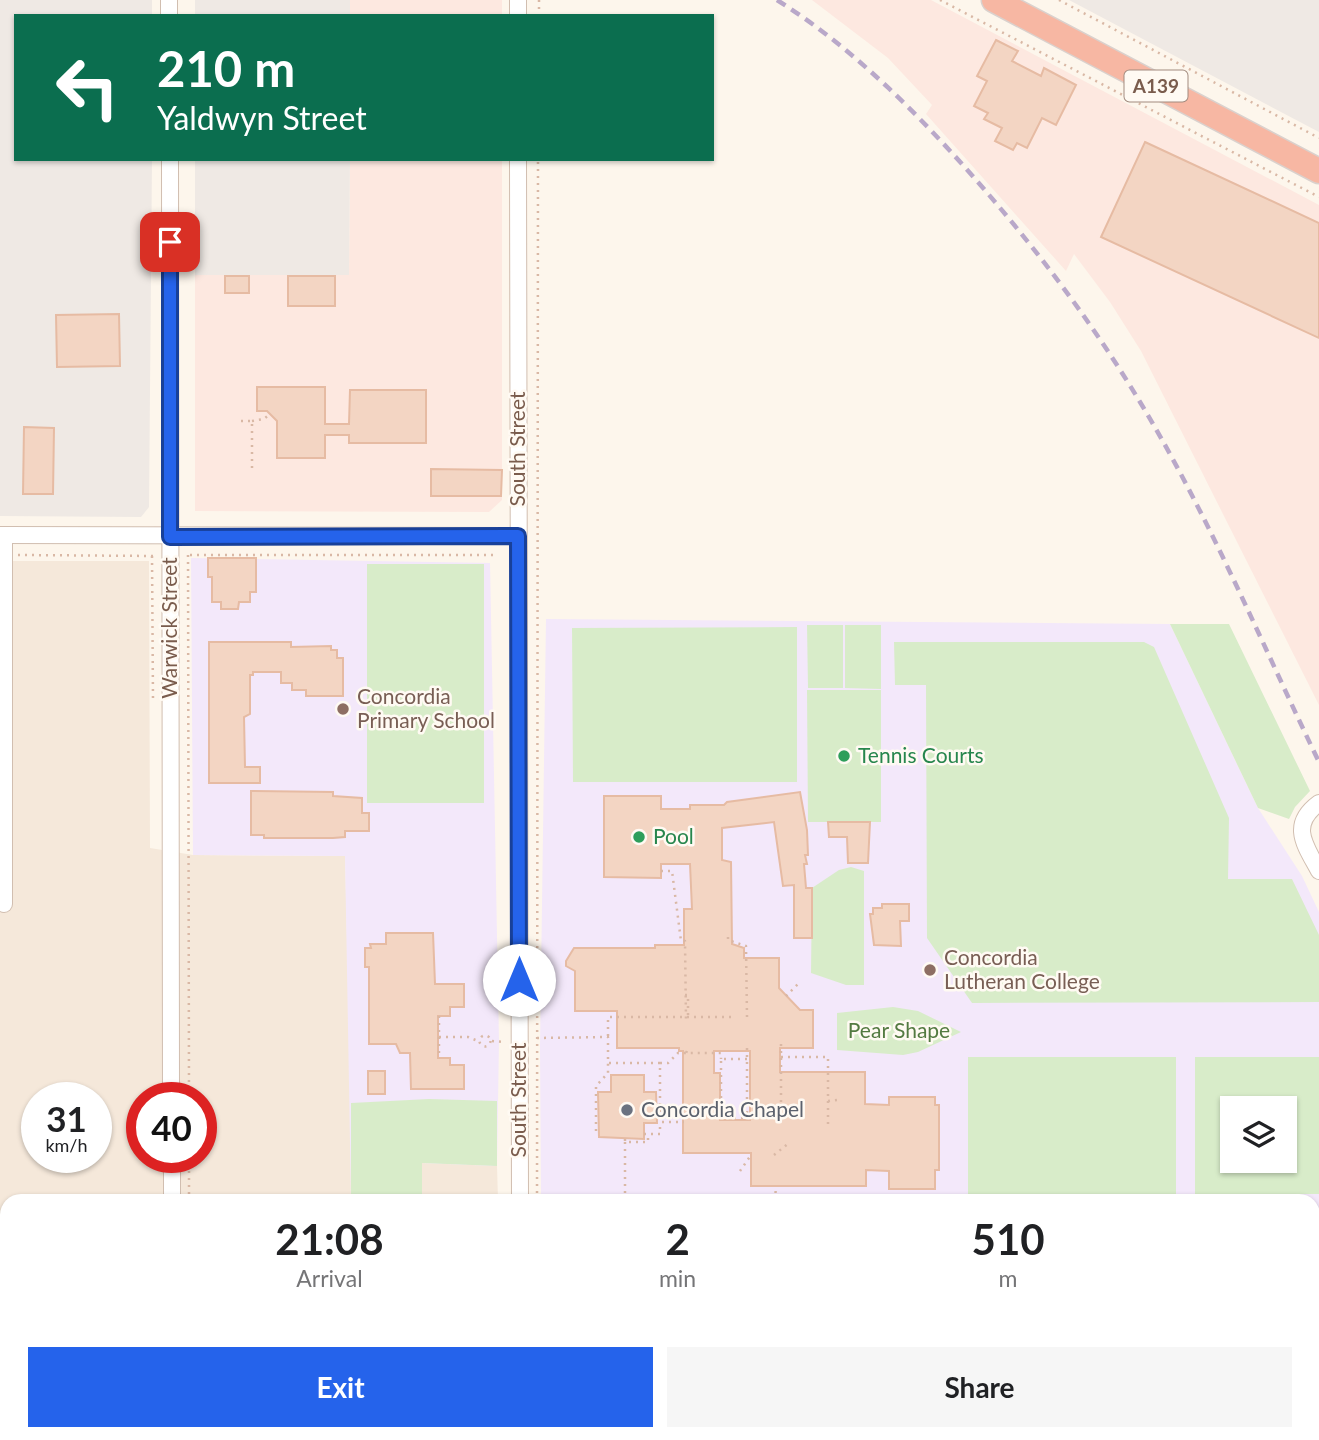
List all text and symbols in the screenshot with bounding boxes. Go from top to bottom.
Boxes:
text: 210 m [157,39,295,97]
icon: left [42,42,133,133]
road number: A139 [1124,71,1188,102]
text: Yaldwyn Street [157,98,367,137]
pin [140,212,200,272]
icon: arrive [151,223,189,261]
street label: South Street [504,391,529,506]
street label: Warwick Street [156,557,181,699]
place label: Concordia Primary School [357,683,495,732]
marker: Concordia Primary School [335,701,351,717]
place label: Tennis Courts [858,742,984,767]
marker: Tennis Courts [836,748,852,764]
place label: Pool [653,823,694,848]
marker: Pool [631,829,647,845]
position arrow [482,943,556,1017]
place label: Concordia Lutheran College [944,944,1100,993]
marker: Concordia Lutheran College [922,962,938,978]
park label: Pear Shape [848,1017,950,1042]
street label: South Street [505,1042,530,1157]
speed limit sign: 40 [126,1082,217,1173]
place label: Concordia Chapel [641,1096,804,1121]
map controls [1220,1096,1297,1173]
button: layers [1220,1096,1297,1173]
text: 31 [46,1097,87,1139]
marker: Concordia Chapel [619,1102,635,1118]
text: km/h [45,1134,88,1156]
text: 21:08 [275,1214,384,1264]
text: 2 [665,1214,690,1264]
text: 510 [972,1214,1045,1264]
text: Arrival [296,1264,363,1292]
text: min [659,1264,696,1292]
text: m [999,1264,1018,1292]
button: Exit [28,1347,653,1427]
button: Share [667,1347,1292,1427]

